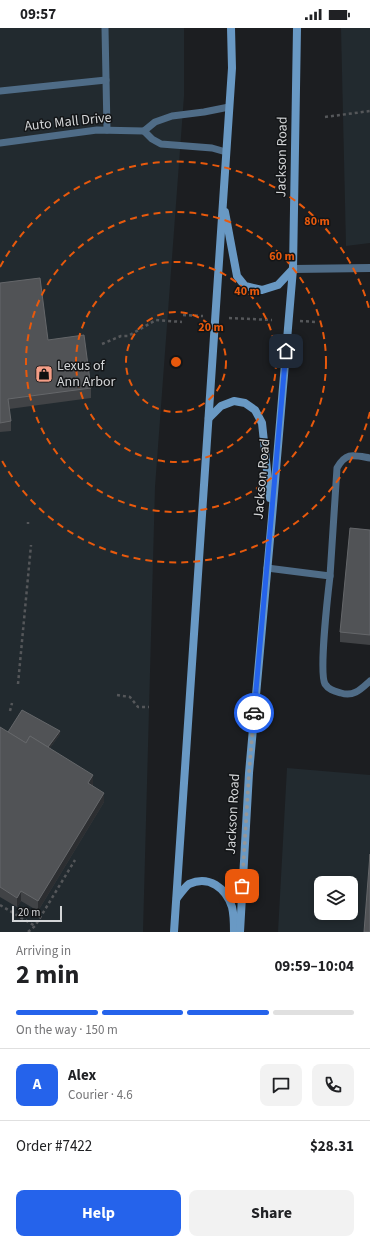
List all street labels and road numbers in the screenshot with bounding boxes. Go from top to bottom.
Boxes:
street label: Auto Mall Drive [23,107,113,137]
street label: Jackson Road [271,116,293,198]
street label: Jackson Road [249,438,275,520]
street label: Jackson Road [221,773,245,855]

